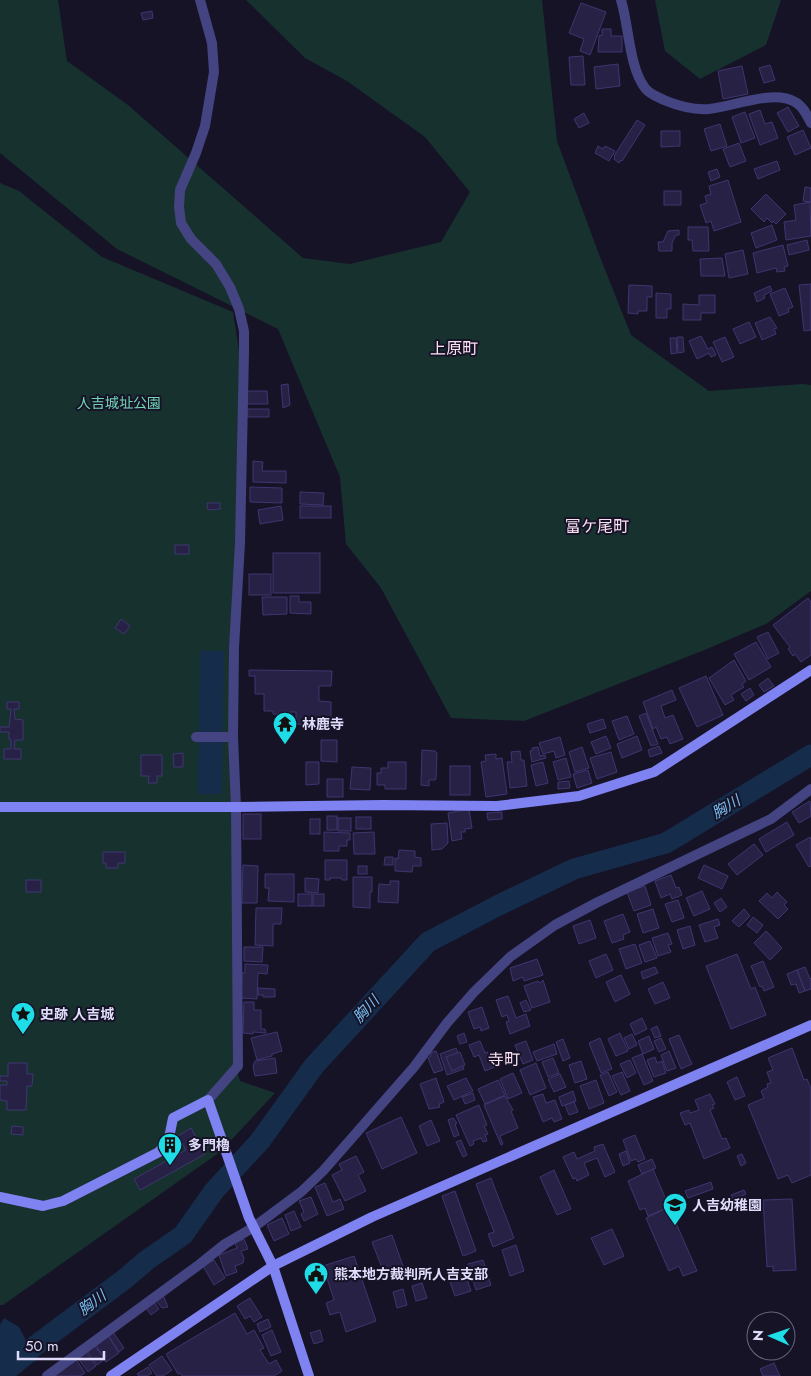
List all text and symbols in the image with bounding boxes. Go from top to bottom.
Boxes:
district label: 上原町 [430,337,478,360]
park label: 人吉城址公園 [77,393,161,413]
district label: 富ケ尾町 [565,515,629,538]
temple icon: 林鹿寺 [272,711,298,745]
place label: 林鹿寺 [302,714,344,734]
water label: 胸川 [707,789,746,824]
water label: 胸川 [348,989,386,1027]
place icon: 史跡 人吉城 [10,1001,36,1035]
place label: 史跡 人吉城 [40,1004,114,1024]
district label: 寺町 [488,1048,520,1071]
building icon: 多門櫓 [157,1132,183,1166]
place label: 多門櫓 [188,1135,230,1155]
school or university icon: 人吉幼稚園 [662,1192,688,1226]
place label: 人吉幼稚園 [692,1195,762,1215]
public building icon: 熊本地方裁判所人吉支部 [303,1261,329,1295]
place label: 熊本地方裁判所人吉支部 [334,1264,488,1284]
water label: 胸川 [73,1284,112,1321]
north arrow [746,1311,796,1361]
scale bar [18,1328,104,1360]
text: N [748,1330,768,1341]
text: 50 m [25,1335,59,1357]

